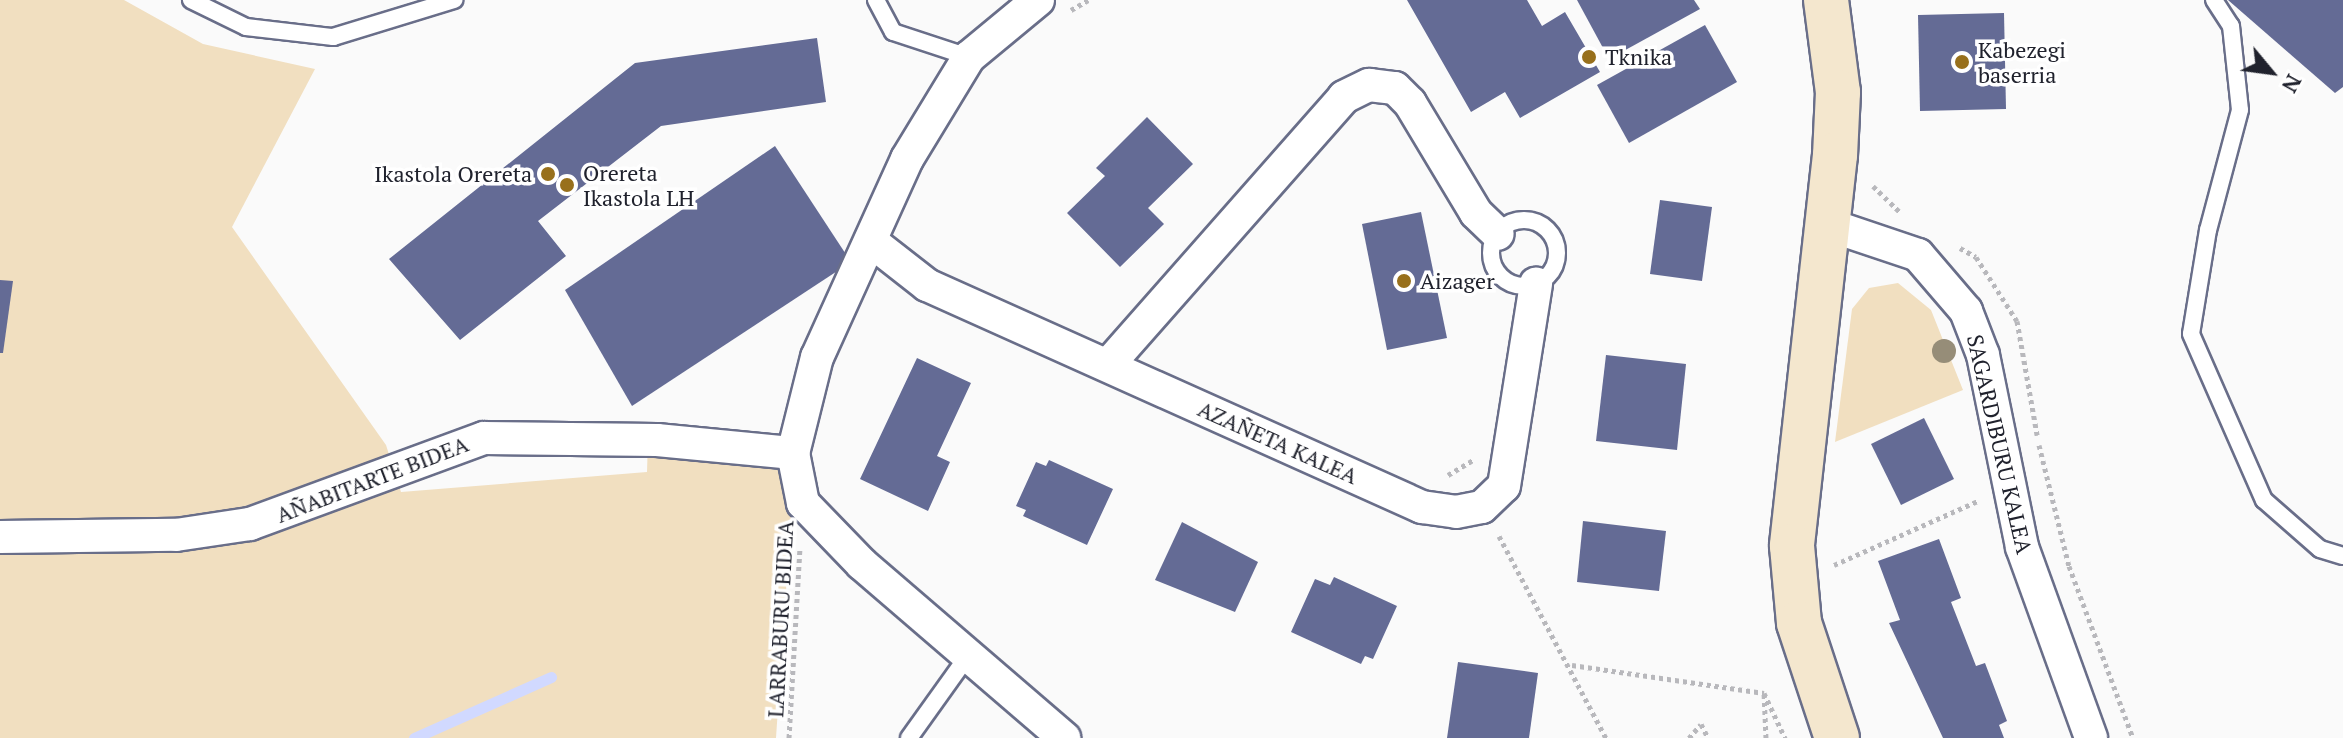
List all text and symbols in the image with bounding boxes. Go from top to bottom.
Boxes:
north arrow [2231,32,2311,112]
place label: Kabezegi baserria [1978,36,2066,88]
place label: Tknika [1605,44,1672,70]
marker: Tknika [1580,48,1598,66]
marker: Kabezegi baserria [1953,53,1971,71]
text: N [2276,70,2309,98]
place label: Orereta Ikastola LH [583,159,694,210]
place label: Ikastola Orereta [374,161,532,187]
marker: Ikastola Orereta [539,165,557,183]
marker: Orereta Ikastola LH [558,176,576,194]
place label: Aizager [1420,268,1495,294]
marker: Aizager [1395,272,1413,290]
street label: SAGARDIBURU KALEA [1962,332,2038,556]
street label: AZAÑETA KALEA [1194,395,1362,489]
street label: AÑABITARTE BIDEA [272,430,472,528]
street label: LARRABURU BIDEA [762,520,798,718]

